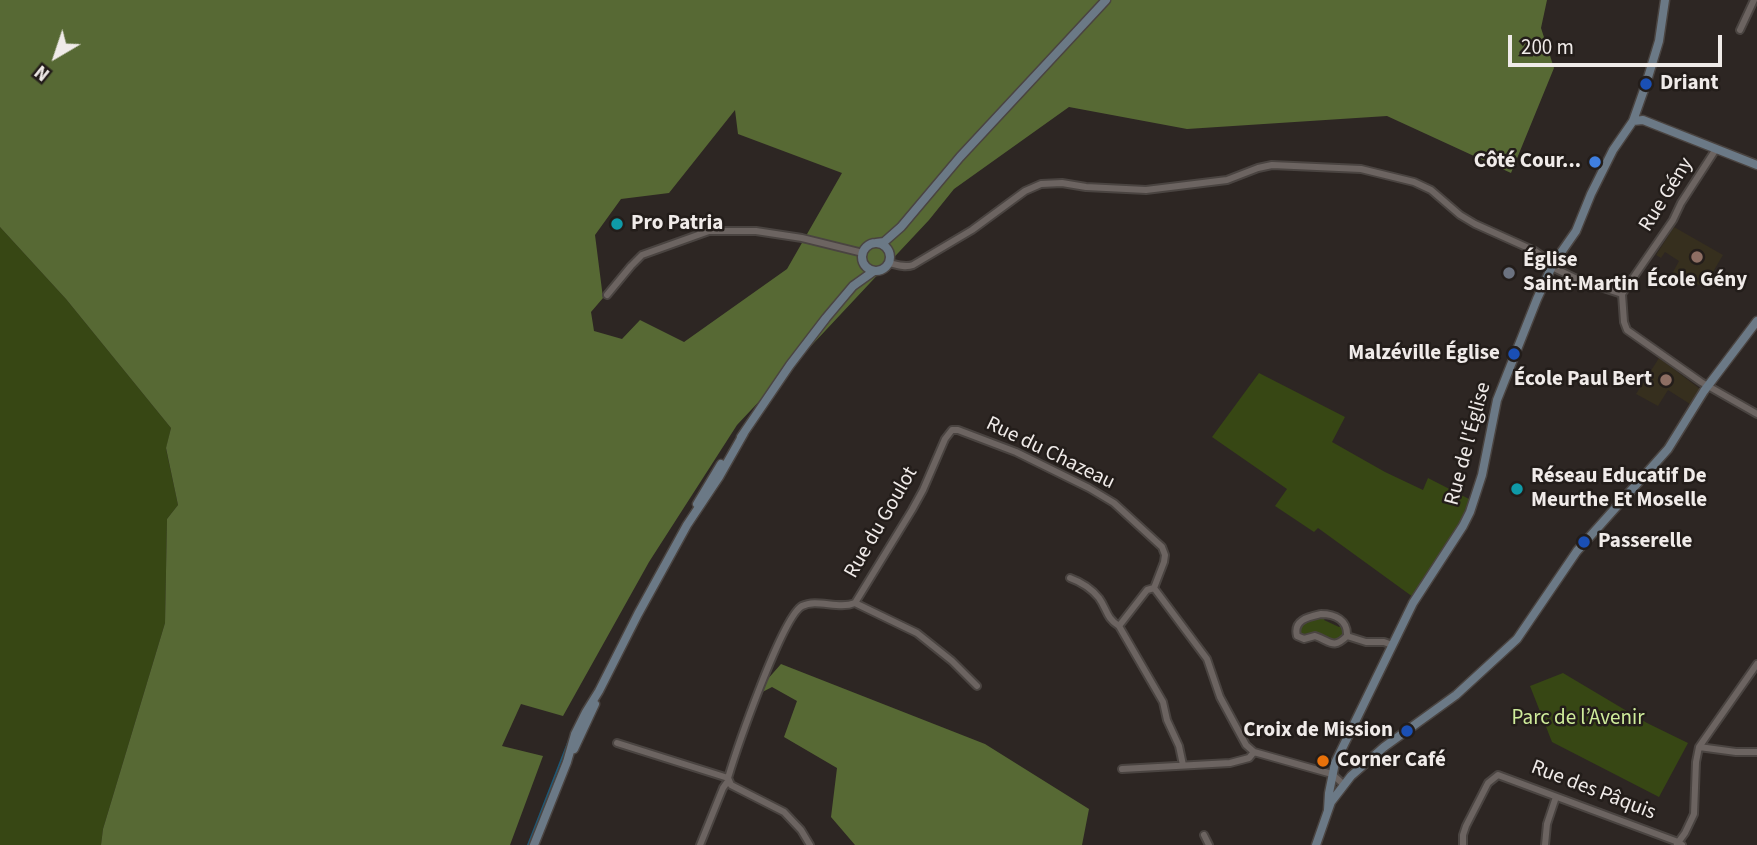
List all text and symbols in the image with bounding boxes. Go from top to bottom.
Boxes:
north arrow [21,21,91,91]
scale bar [1512,21,1726,65]
text: 200 m [1521,32,1574,62]
text: N [29,58,56,87]
place label: Driant [1660,71,1719,97]
marker: Driant [1638,76,1654,92]
place label: Côté Cour... [1474,149,1581,175]
street label: Rue Gény [1634,153,1700,237]
marker: Côté Cour... [1587,154,1603,170]
place label: Pro Patria [631,211,723,237]
marker: Pro Patria [609,216,625,232]
place label: Église Saint-Martin [1523,248,1639,298]
marker: École Gény [1689,249,1705,265]
marker: Église Saint-Martin [1501,265,1517,281]
place label: École Gény [1647,268,1747,294]
place label: Malzéville Église [1348,341,1500,367]
marker: Malzéville Église [1506,346,1522,362]
place label: École Paul Bert [1514,367,1652,393]
marker: École Paul Bert [1658,372,1674,388]
street label: Rue de l'Église [1440,380,1498,508]
street label: Rue du Chazeau [982,412,1118,496]
street label: Rue du Goulot [840,463,924,583]
place label: Réseau Educatif De Meurthe Et Moselle [1531,464,1707,514]
marker: Réseau Educatif De Meurthe Et Moselle [1509,481,1525,497]
place label: Passerelle [1598,529,1692,555]
marker: Passerelle [1576,534,1592,550]
park label: Parc de l’Avenir [1512,706,1644,732]
place label: Croix de Mission [1243,718,1393,744]
marker: Croix de Mission [1399,723,1415,739]
place label: Corner Café [1337,748,1446,774]
marker: Corner Café [1315,753,1331,769]
street label: Rue des Pâquis [1527,756,1659,826]

